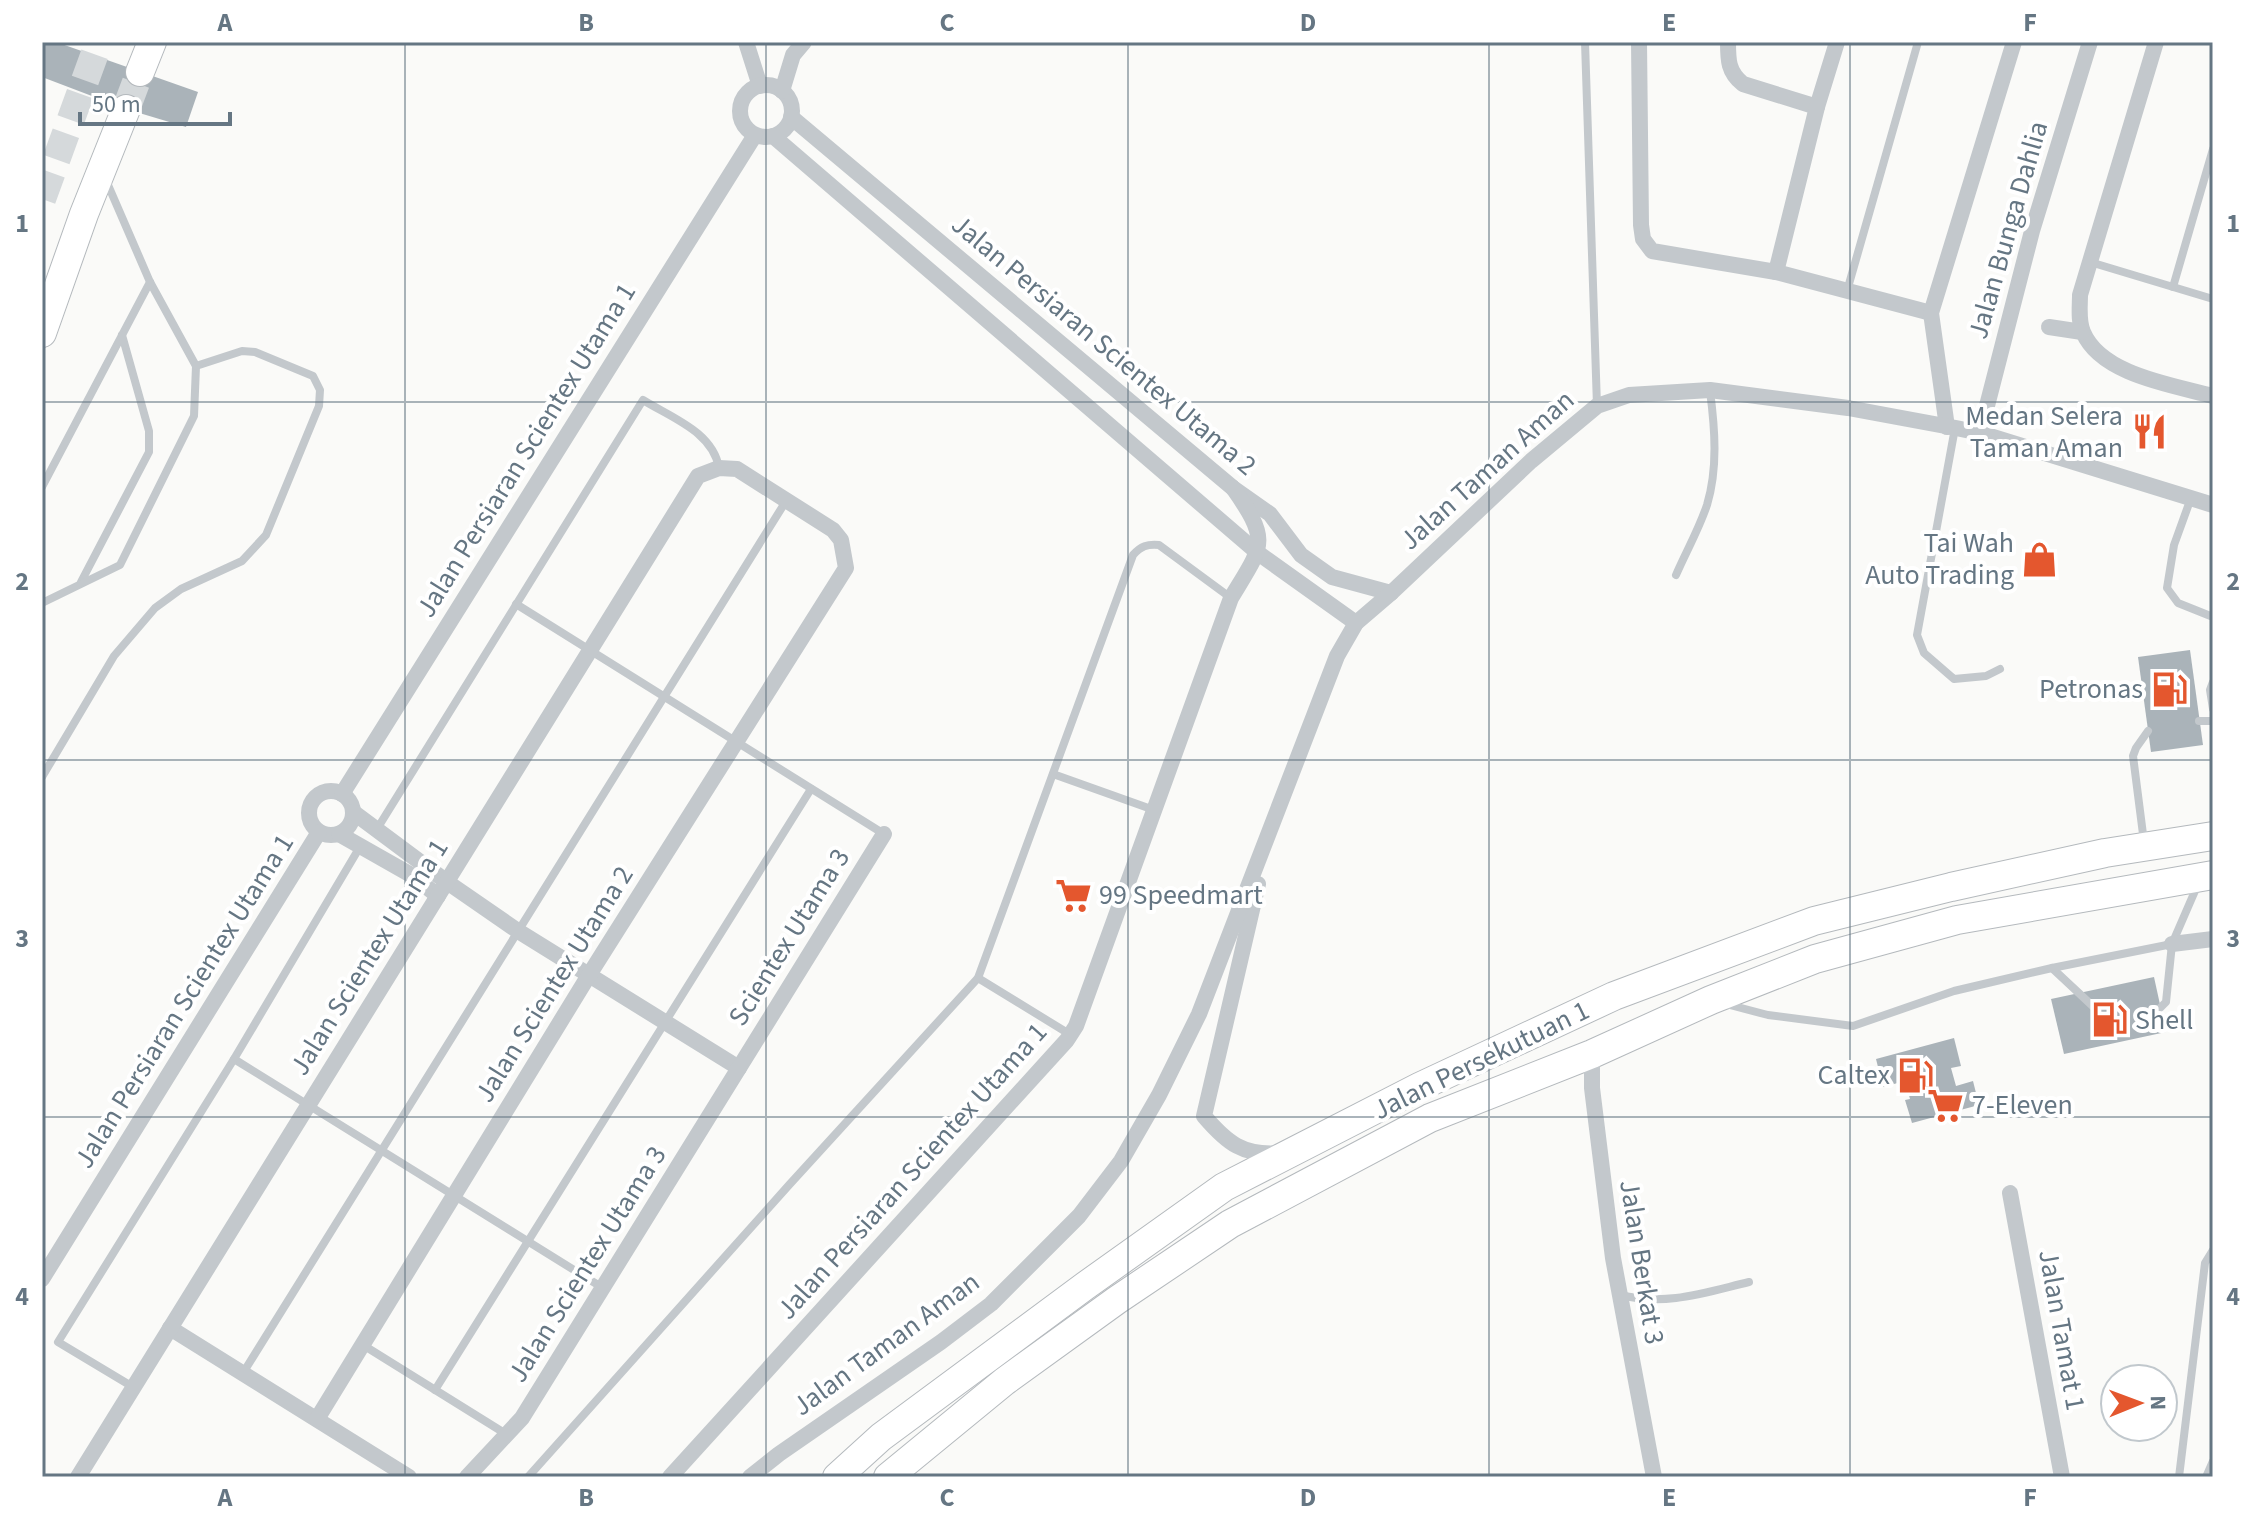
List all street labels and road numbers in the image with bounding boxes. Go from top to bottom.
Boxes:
street label: Jalan Bunga Dahlia [1958,116,2058,344]
street label: Jalan Persiaran Scientex Utama 2 [943,205,1265,485]
street label: Jalan Persiaran Scientex Utama 1 [406,275,646,625]
street label: Jalan Taman Aman [1391,381,1583,559]
street label: Jalan Persiaran Scientex Utama 1 [64,826,304,1176]
street label: Jalan Scientex Utama 1 [280,831,458,1083]
street label: Scientex Utama 3 [718,841,860,1033]
street label: Jalan Scientex Utama 2 [465,858,643,1110]
street label: Jalan Persekutuan 1 [1366,990,1596,1130]
street label: Jalan Persiaran Scientex Utama 1 [767,1014,1057,1328]
street label: Jalan Scientex Utama 3 [498,1138,676,1390]
street label: Jalan Berkat 3 [1609,1177,1675,1347]
street label: Jalan Tamat 1 [2028,1246,2096,1414]
street label: Jalan Taman Aman [784,1262,988,1426]

